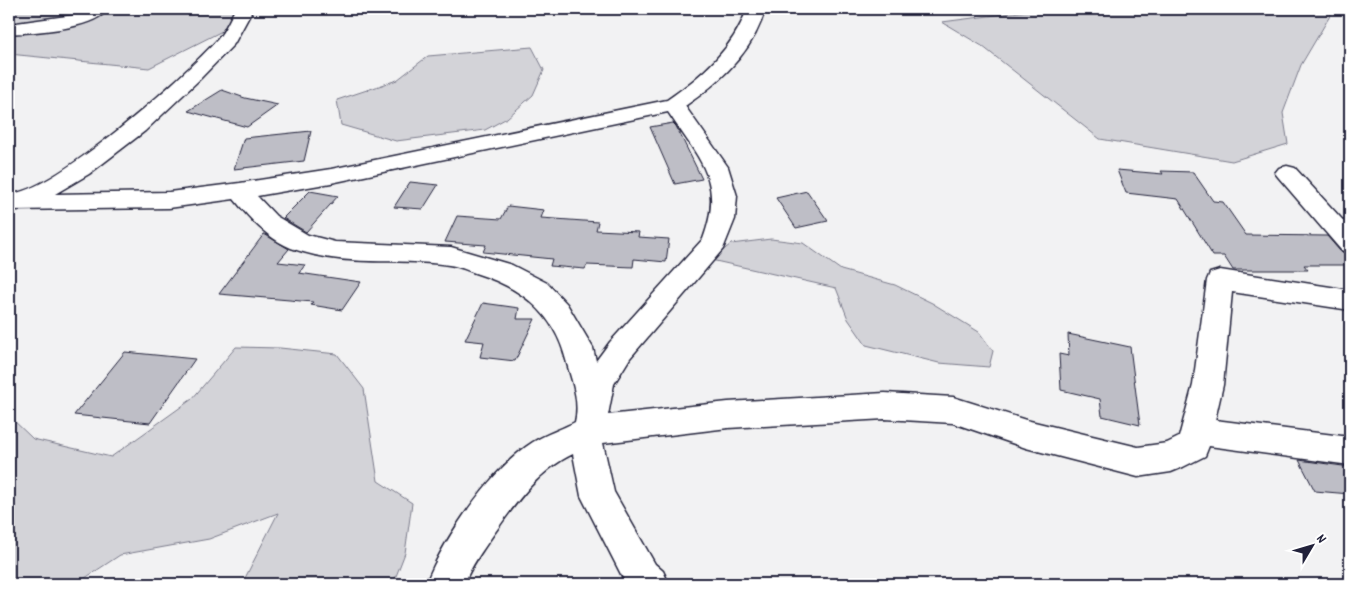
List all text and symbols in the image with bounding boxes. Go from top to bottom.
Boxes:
north arrow [1286,520,1336,570]
text: N [1311,530,1331,548]

